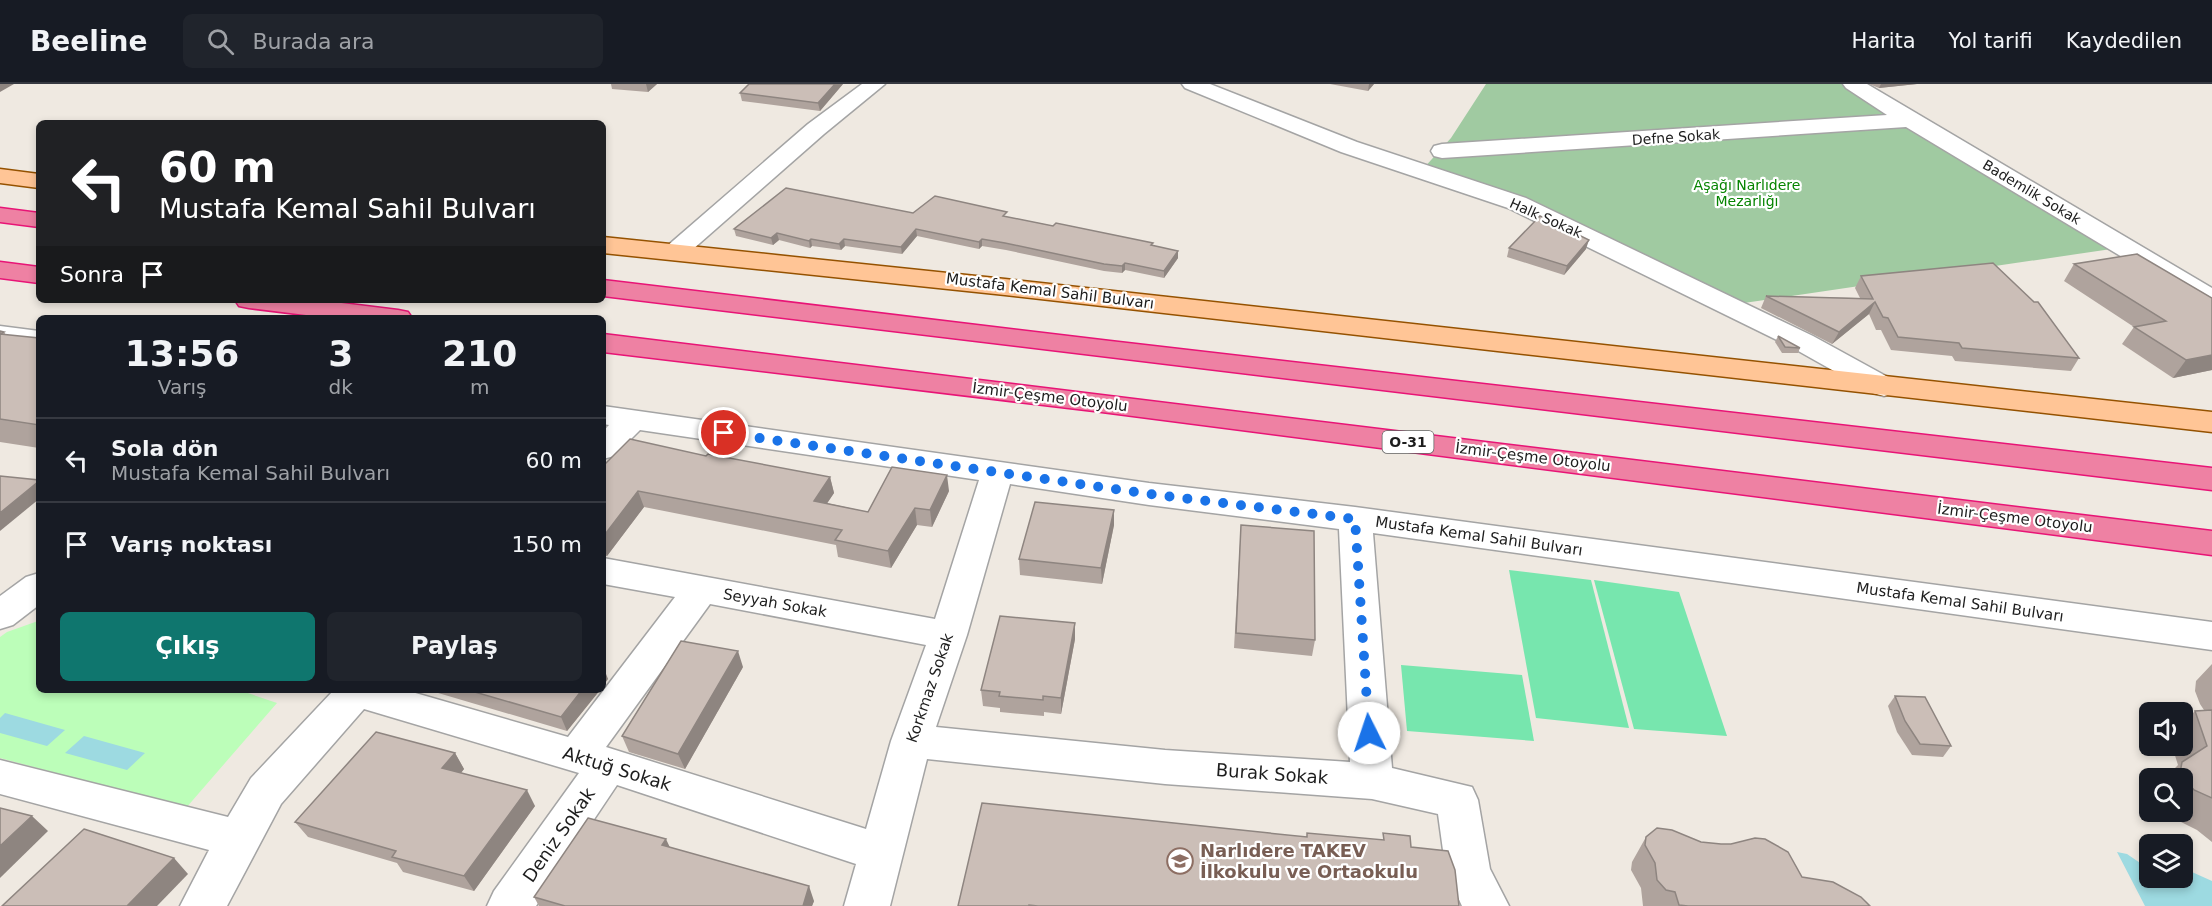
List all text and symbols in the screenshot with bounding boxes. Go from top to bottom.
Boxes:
search box [183,14,603,68]
text: Beeline [30,25,147,58]
icon: search [204,25,237,58]
text: Burada ara [252,29,374,54]
text: Harita [1851,29,1916,53]
text: Yol tarifi [1949,29,2033,53]
text: Kaydedilen [2066,29,2182,53]
street label: Defne Sokak [1631,126,1721,148]
text: 60 m [159,143,276,192]
icon: left [60,144,138,222]
street label: Bademlik Sokak [1980,156,2085,228]
park label: Aşağı Narlıdere Mezarlığı [1694,177,1800,209]
text: Mustafa Kemal Sahil Bulvarı [159,193,536,224]
street label: Halk Sokak [1507,195,1585,241]
icon: arrive [136,258,169,291]
text: Sonra [60,262,124,287]
street label: Mustafa Kemal Sahil Bulvarı [945,269,1155,313]
text: 13:56 [125,333,239,374]
text: 3 [328,333,353,374]
text: 210 [442,333,517,374]
text: Varış [158,375,206,399]
text: dk [329,375,353,399]
text: m [470,375,489,399]
street label: İzmir-Çeşme Otoyolu [971,378,1129,415]
pin [698,407,749,458]
icon: arrive [707,416,740,449]
road number: O-31 [1382,431,1434,453]
text: Sola dön [111,436,219,461]
street label: İzmir-Çeşme Otoyolu [1454,438,1612,475]
icon: left [60,444,93,477]
text: 60 m [526,448,582,473]
text: Mustafa Kemal Sahil Bulvarı [111,461,390,485]
street label: İzmir-Çeşme Otoyolu [1936,499,2094,536]
street label: Mustafa Kemal Sahil Bulvarı [1374,513,1584,559]
icon: arrive [60,528,93,561]
text: Varış noktası [111,532,272,557]
text: 150 m [512,532,582,557]
street label: Mustafa Kemal Sahil Bulvarı [1855,579,2065,625]
street label: Seyyah Sokak [722,585,829,621]
button: Çıkış [60,612,315,681]
button: Paylaş [327,612,582,681]
street label: Korkmaz Sokak [903,631,957,745]
position arrow [1337,701,1401,765]
map controls [2139,702,2193,888]
button: sound [2139,702,2193,756]
street label: Aktuğ Sokak [560,742,674,795]
street label: Burak Sokak [1215,759,1329,788]
button: search [2139,768,2193,822]
street label: Deniz Sokak [518,783,599,886]
button: layers [2139,834,2193,888]
place label: Narlıdere TAKEV İlkokulu ve Ortaokulu [1200,840,1418,882]
school or university icon: Narlıdere TAKEV İlkokulu ve Ortaokulu [1165,846,1195,876]

